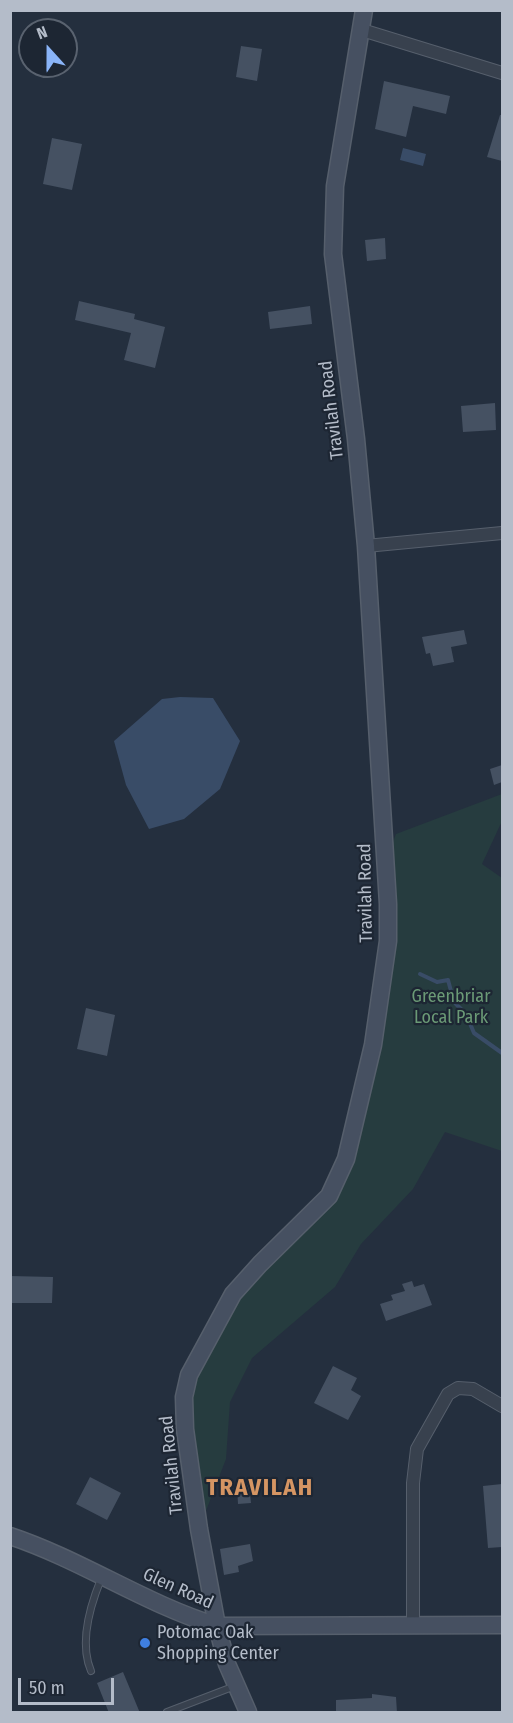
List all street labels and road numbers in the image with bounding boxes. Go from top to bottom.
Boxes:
street label: Travilah Road [315,359,349,461]
street label: Travilah Road [354,843,378,943]
street label: Travilah Road [156,1415,188,1515]
street label: Glen Road [139,1564,217,1614]

